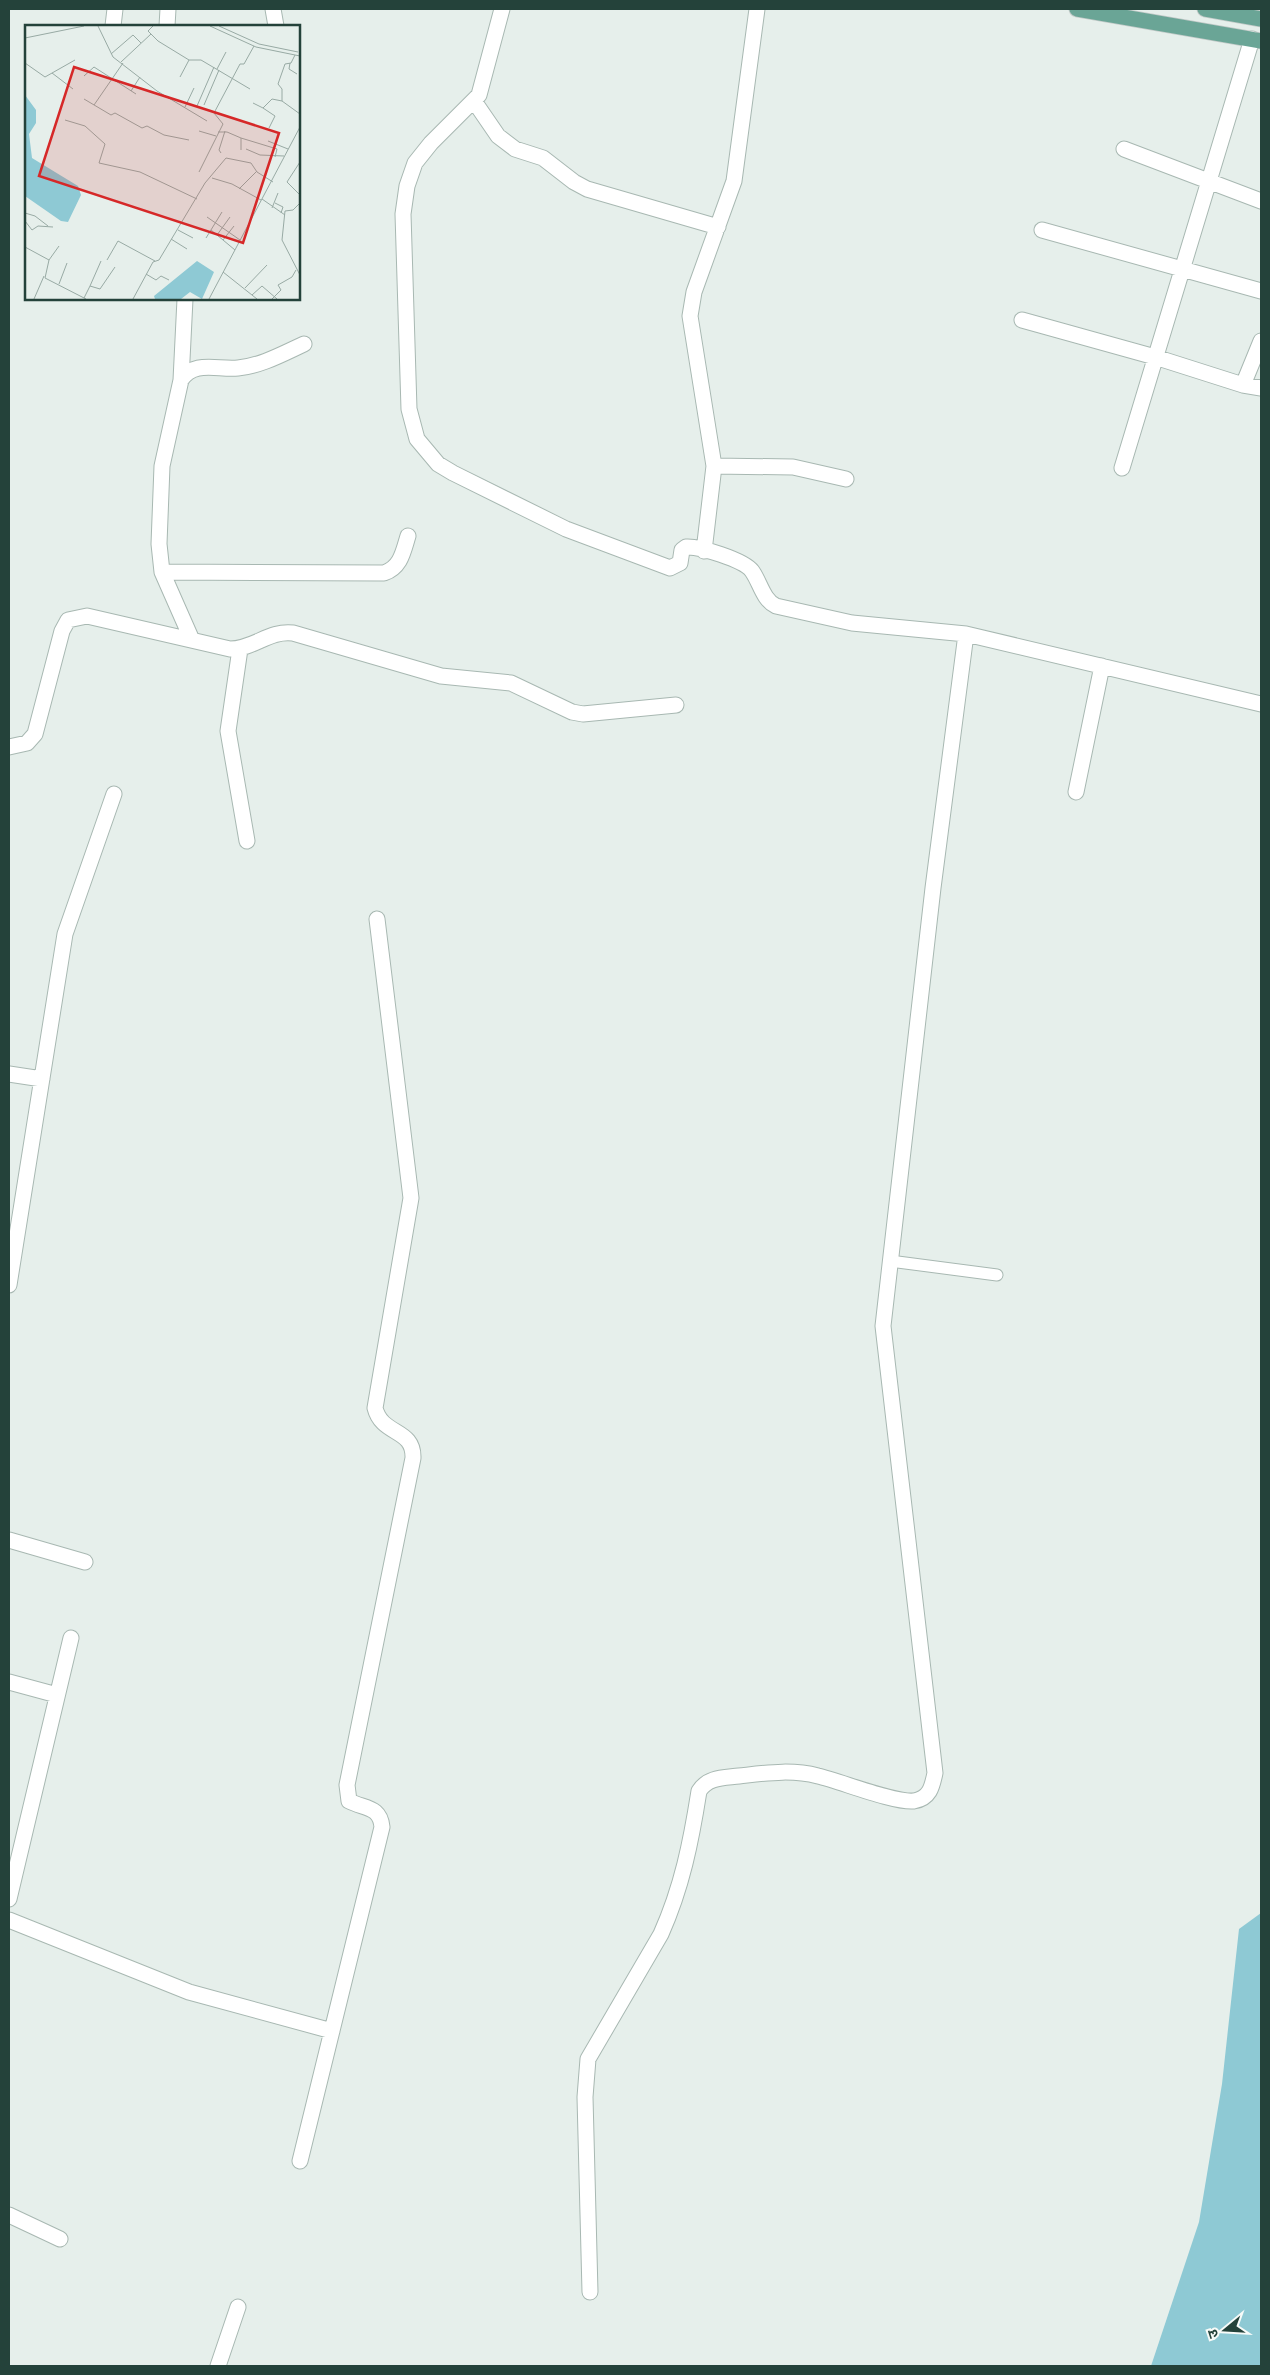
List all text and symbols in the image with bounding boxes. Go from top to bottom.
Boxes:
inset map [25,25,300,300]
north arrow [1200,2305,1250,2355]
text: उ [1203,2326,1224,2341]

